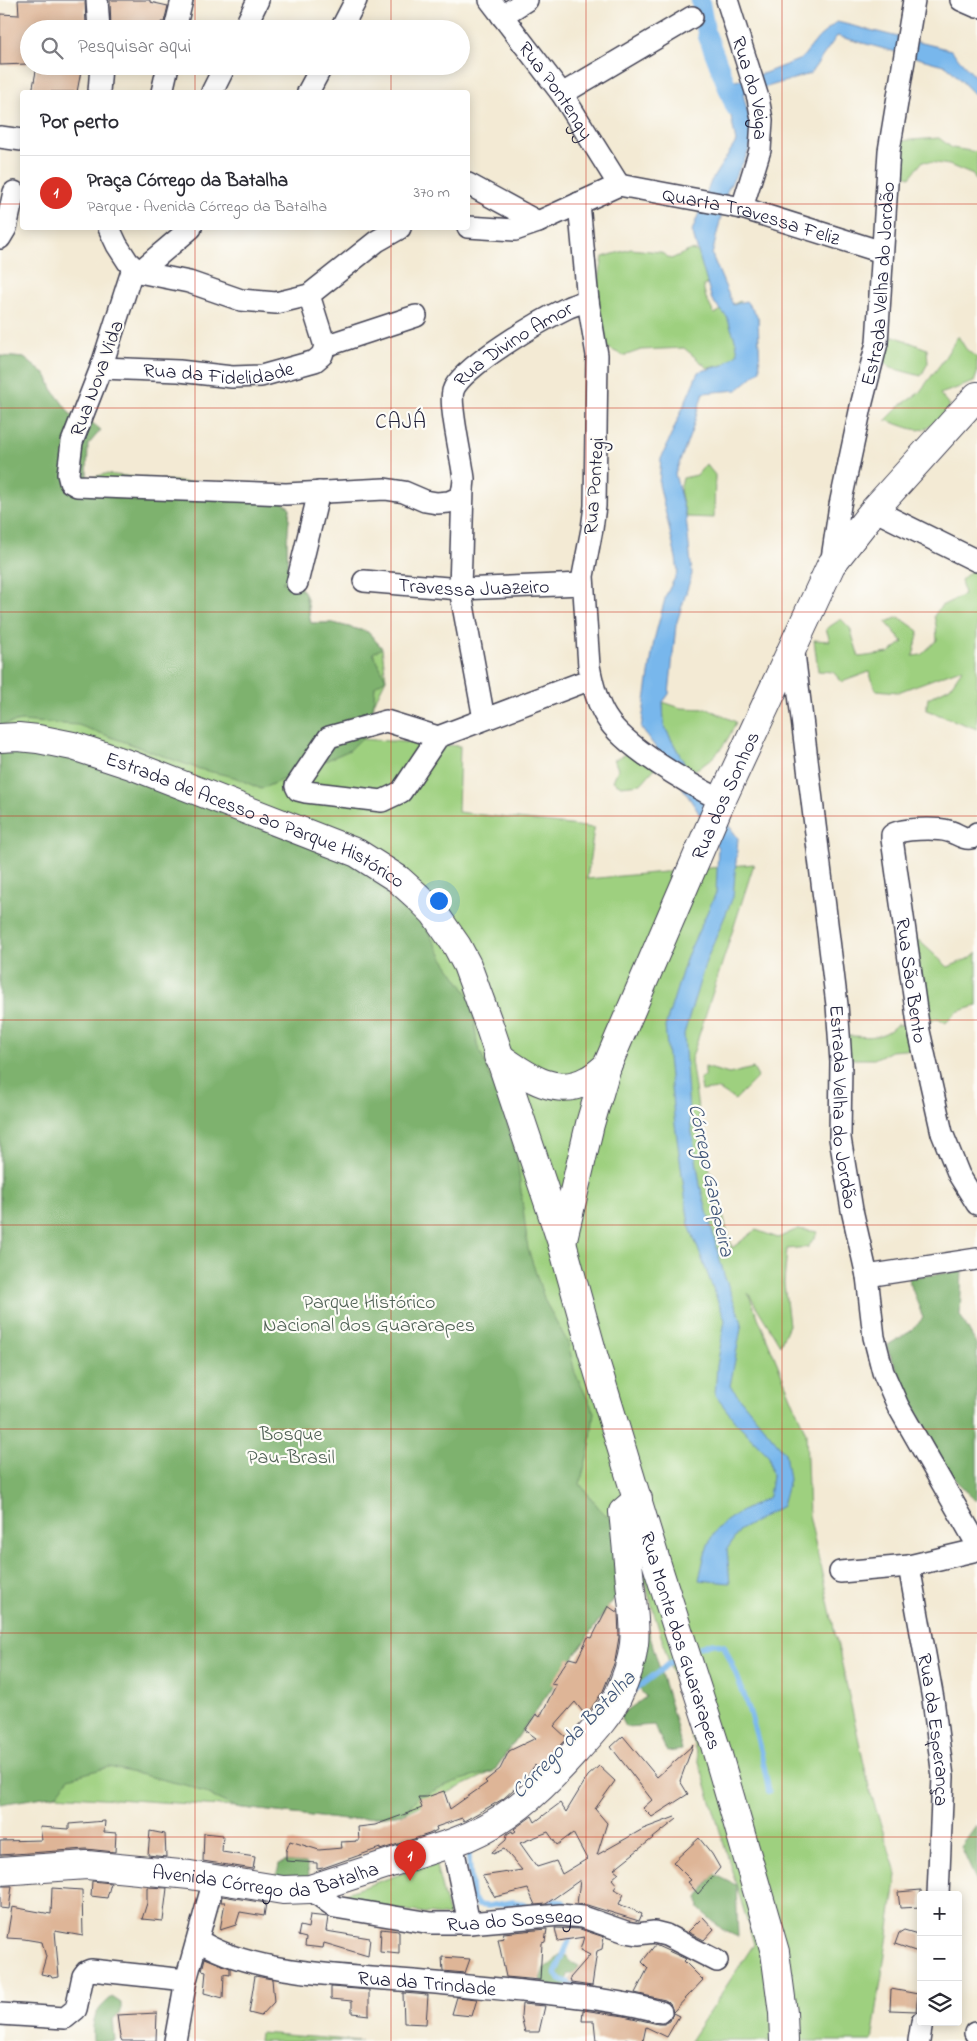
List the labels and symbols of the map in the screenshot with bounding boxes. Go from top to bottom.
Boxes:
street label: Rua do Veiga [722,33,774,141]
street label: Rua Pontengy [510,36,599,146]
street label: Quarta Travessa Feliz [660,181,844,255]
street label: Estrada Velha do Jordão [855,181,904,389]
street label: Rua Divino Amor [448,295,579,395]
street label: Rua Nova Vida [64,317,133,441]
street label: Rua da Fidelidade [143,356,298,394]
district label: CAJÁ [375,407,427,438]
street label: Rua Pontegi [578,437,614,536]
street label: Travessa Juazeiro [397,572,550,606]
street label: Rua dos Sonhos [685,727,769,865]
street label: Estrada de Acesso ao Parque Histórico [101,746,411,896]
your location [426,888,452,914]
street label: Rua São Bento [886,916,933,1046]
street label: Estrada Velha do Jordão [820,1004,864,1211]
water label: Córrego Garapeira [678,1101,741,1260]
park label: Parque Histórico Nacional dos Guararapes [263,1289,475,1341]
park label: Bosque Pau-Brasil [247,1421,335,1473]
street label: Rua Monte dos Guararapes [631,1529,728,1754]
street label: Rua da Esperança [908,1651,955,1807]
water label: Córrego da Batalha [505,1664,645,1807]
pin: 1 [394,1840,426,1881]
street label: Avenida Córrego da Batalha [151,1856,383,1907]
street label: Rua do Sossego [446,1903,584,1940]
street label: Rua da Trindade [357,1965,497,2006]

